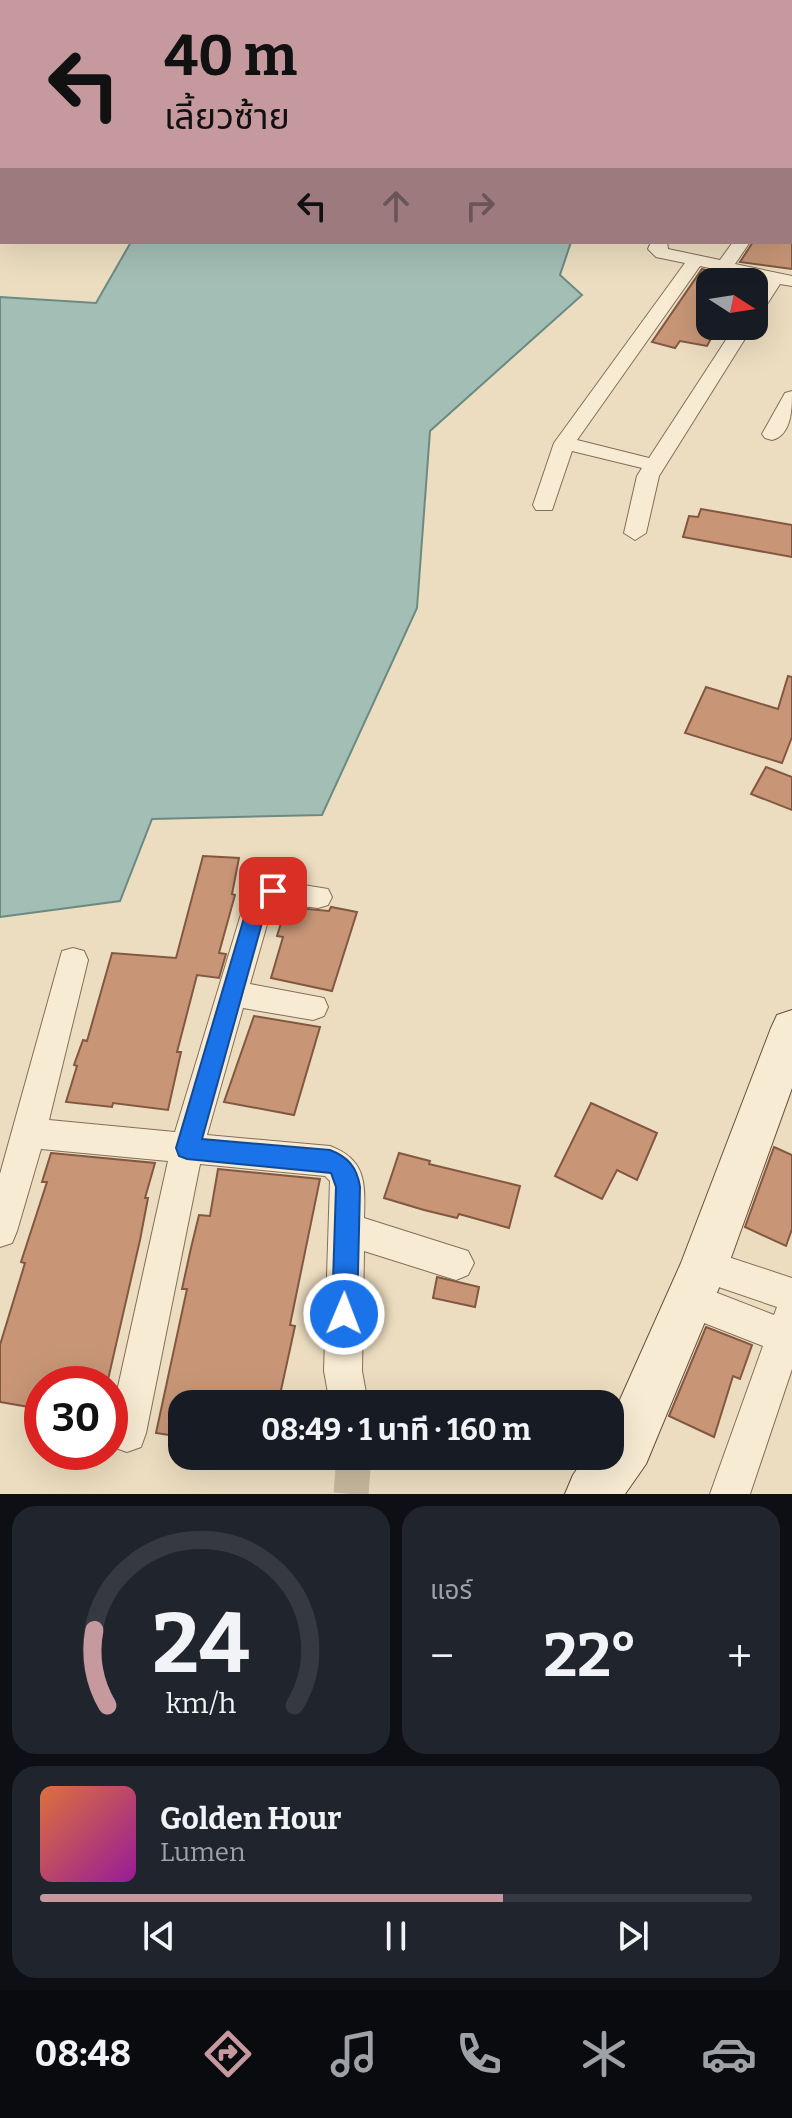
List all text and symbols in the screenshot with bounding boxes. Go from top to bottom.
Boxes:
text: 40 m [164,23,297,90]
icon: left [32,32,136,136]
text: เลี้ยวซ้าย [164,95,290,139]
icon: left [290,184,334,228]
icon: ahead [374,184,418,228]
icon: right [458,184,502,228]
north arrow [696,268,768,340]
map controls [696,268,768,340]
pin [239,857,307,925]
icon: arrive [251,869,295,913]
position arrow [302,1272,386,1356]
speed limit sign: 30 [24,1366,128,1470]
text: 08:49 · 1 นาที · 160 m [261,1412,531,1448]
text: แอร์ [430,1575,472,1606]
text: 24 [152,1594,250,1694]
text: 22° [544,1620,638,1692]
text: − [430,1630,454,1683]
text: + [727,1630,752,1683]
text: km/h [166,1686,237,1721]
text: Golden Hour [160,1801,341,1837]
text: Lumen [160,1837,246,1868]
icon: previous [137,1914,181,1958]
icon: pause [374,1914,418,1958]
icon: next [611,1914,655,1958]
icon: directions [200,2026,256,2082]
icon: music [326,2026,382,2082]
icon: phone [451,2026,507,2082]
icon: climate [576,2026,632,2082]
icon: car [701,2026,757,2082]
text: 08:48 [35,2032,131,2076]

